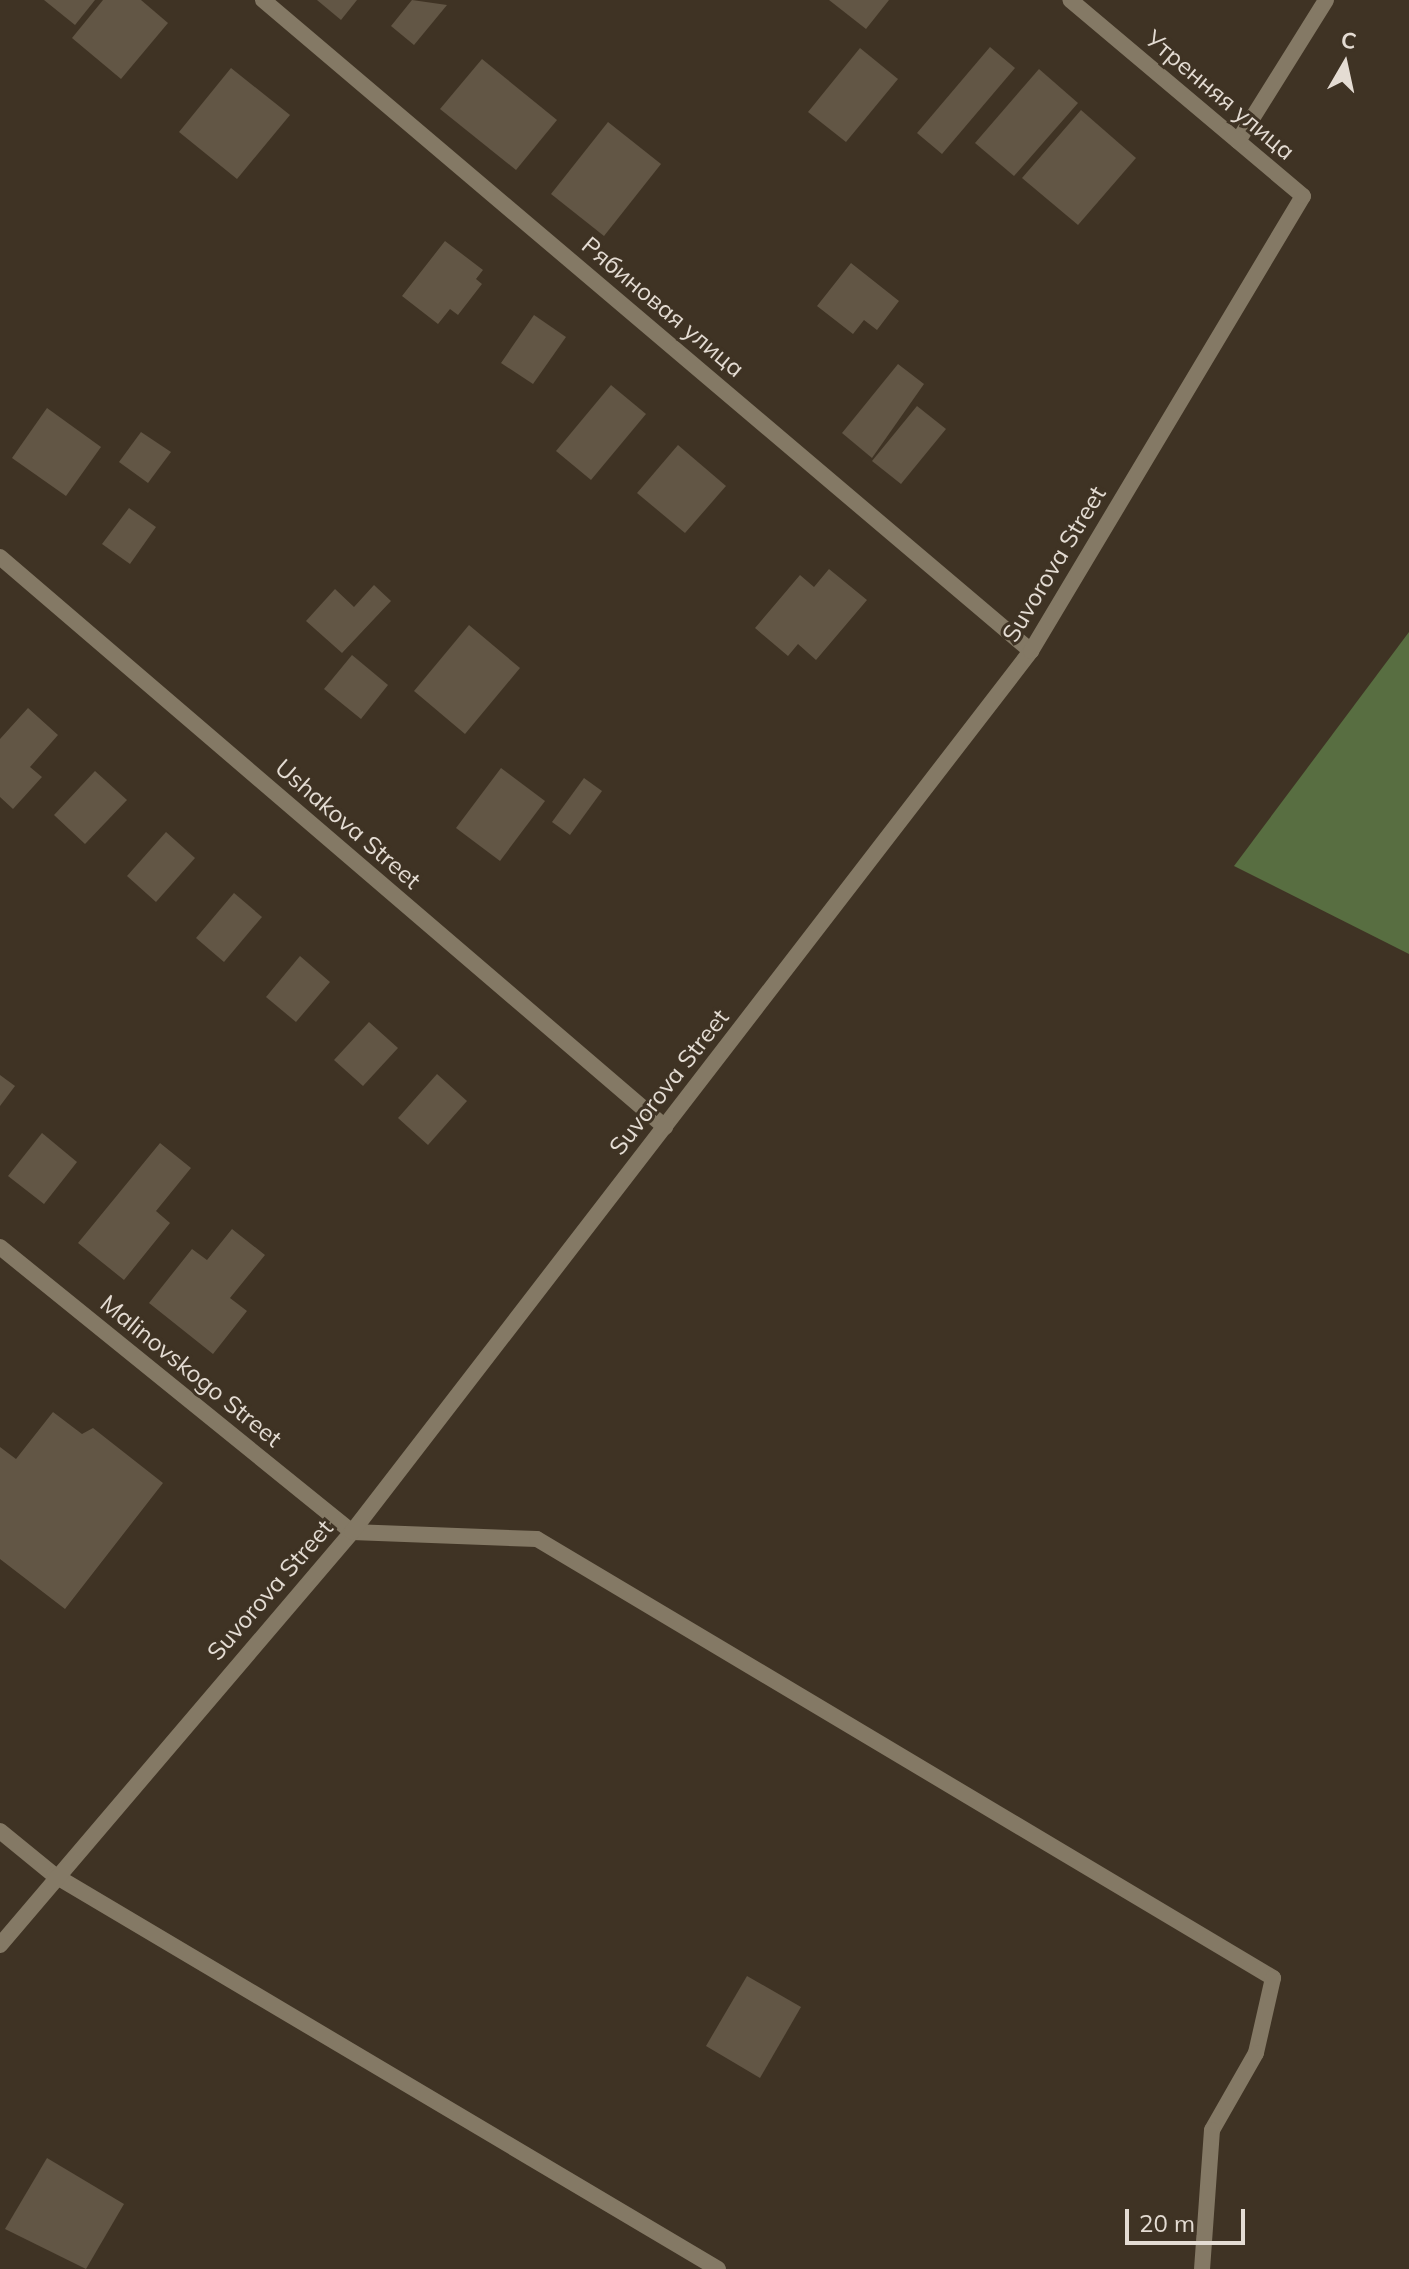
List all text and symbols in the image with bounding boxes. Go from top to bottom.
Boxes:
street label: Утренняя улица [1140,24,1300,166]
north arrow [1305,24,1385,104]
text: С [1339,25,1358,55]
street label: Рябиновая улица [576,231,750,383]
street label: Suvorova Street [996,481,1112,647]
street label: Ushakova Street [269,753,427,895]
street label: Suvorova Street [603,1004,735,1160]
street label: Malinovskogo Street [95,1289,287,1453]
street label: Suvorova Street [201,1514,339,1666]
scale bar [1129,2193,1249,2243]
text: 20 m [1139,2208,1195,2238]

